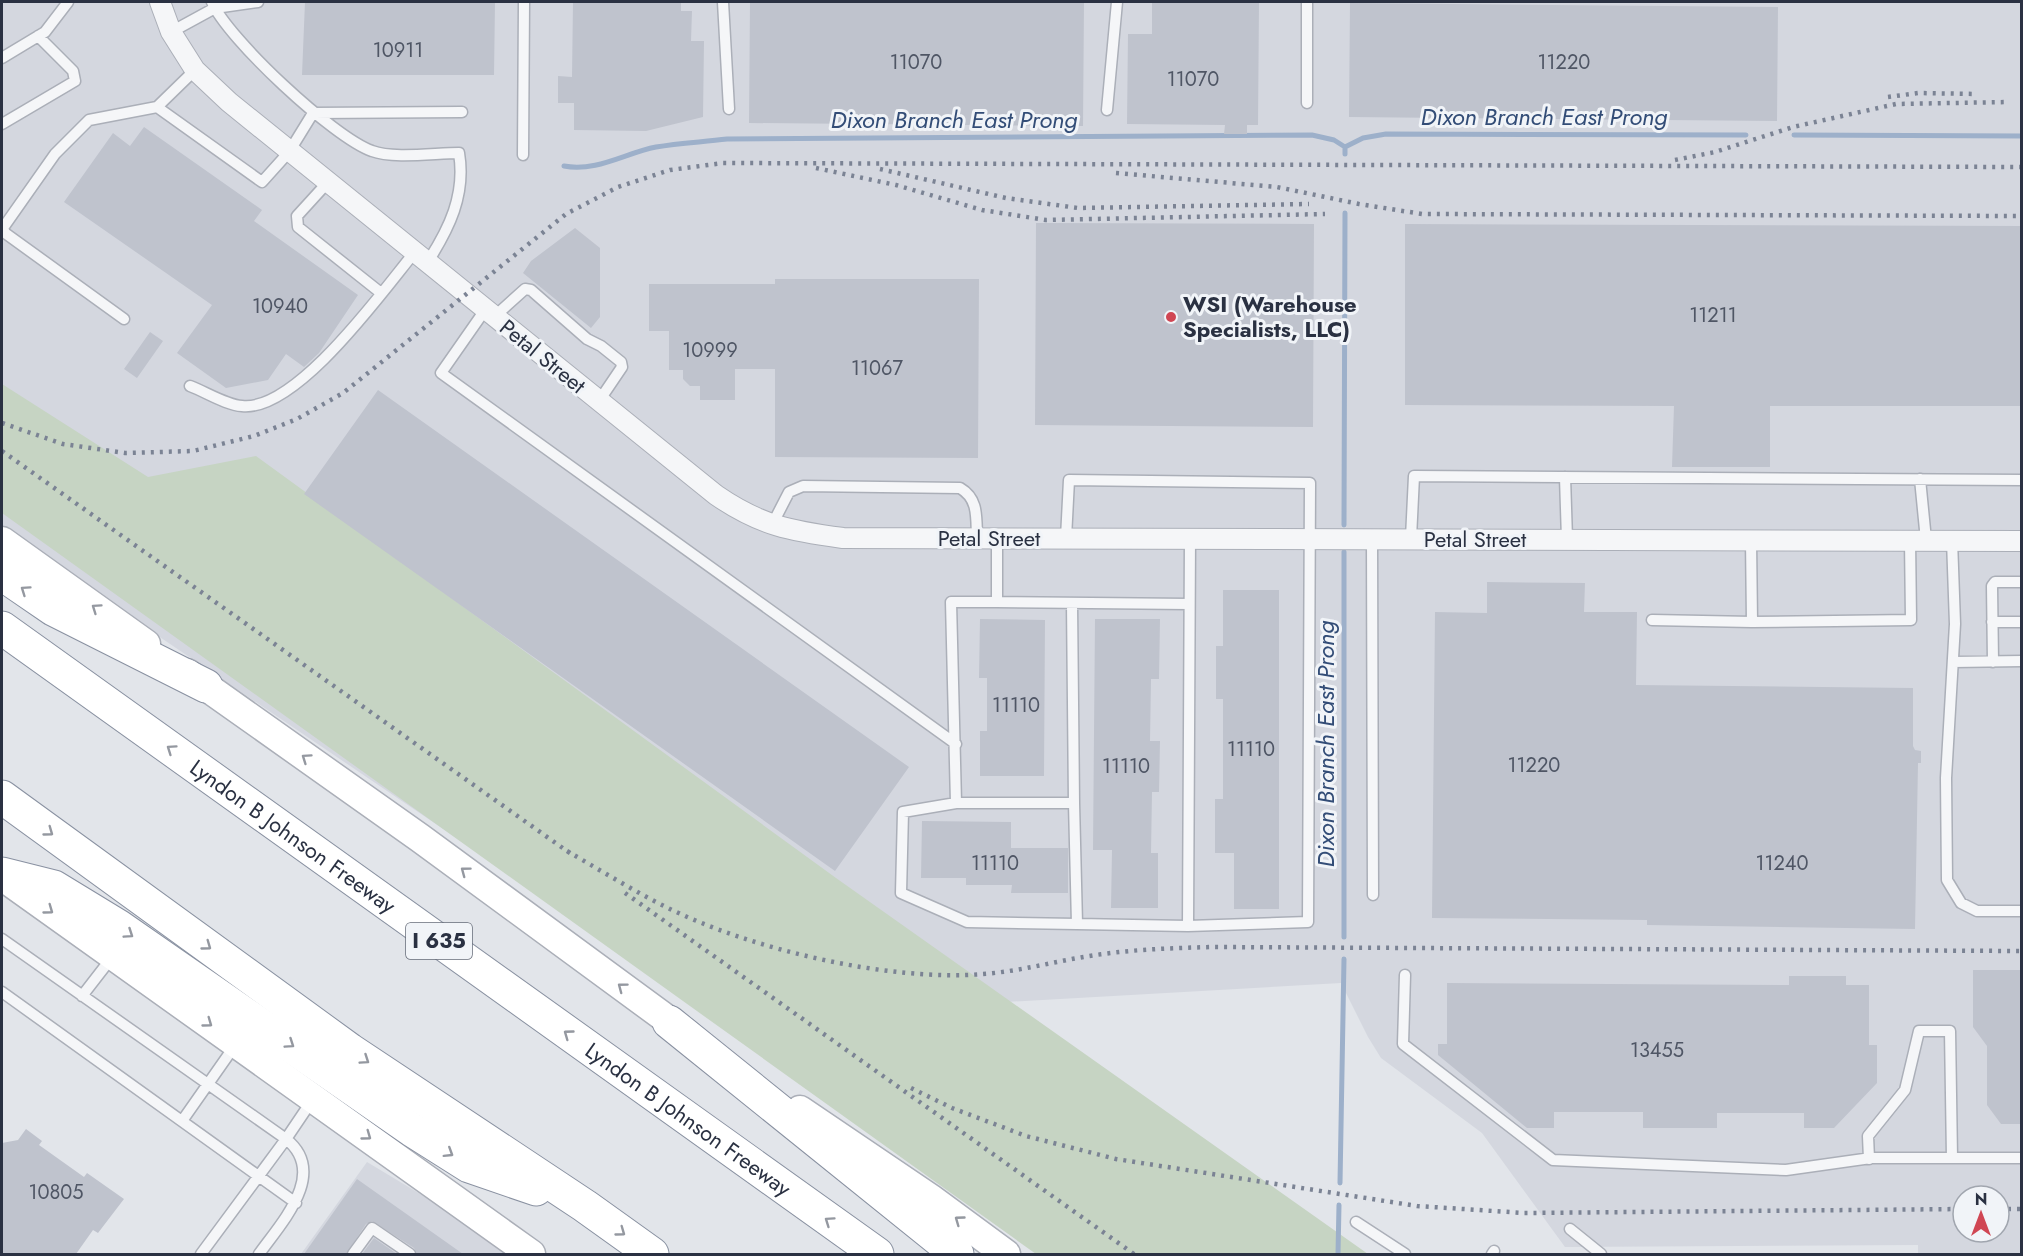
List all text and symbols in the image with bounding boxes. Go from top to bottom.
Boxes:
house number: 10911 [373,36,423,65]
house number: 11070 [890,48,942,77]
house number: 11220 [1538,48,1590,77]
house number: 11070 [1167,65,1219,94]
water label: Dixon Branch East Prong [1421,99,1667,134]
water label: Dixon Branch East Prong [831,102,1077,137]
place label: WSI (Warehouse Specialists, LLC) [1183,288,1357,345]
house number: 10940 [252,292,308,321]
house number: 11211 [1689,301,1737,330]
marker: WSI (Warehouse Specialists, LLC) [1164,310,1178,324]
street label: Petal Street [493,311,594,401]
house number: 10999 [682,336,738,365]
house number: 11067 [851,354,904,383]
street label: Petal Street [938,522,1041,554]
street label: Petal Street [1424,523,1527,555]
one-way arrow [21,586,32,597]
one-way arrow [91,604,102,615]
water label: Dixon Branch East Prong [1308,621,1343,867]
house number: 11110 [992,691,1040,720]
house number: 11110 [1227,735,1275,764]
one-way arrow [166,745,177,756]
house number: 11220 [1508,751,1560,780]
street label: Lyndon B Johnson Freeway [184,752,403,921]
house number: 11110 [1102,752,1150,781]
one-way arrow [302,754,313,765]
one-way arrow [42,824,53,835]
house number: 11110 [971,849,1019,878]
house number: 11240 [1755,849,1809,878]
one-way arrow [461,867,472,878]
one-way arrow [43,902,54,913]
road number: I 635 [406,923,472,959]
one-way arrow [122,927,133,938]
one-way arrow [200,939,211,950]
one-way arrow [617,983,628,994]
one-way arrow [201,1016,212,1027]
one-way arrow [564,1030,575,1041]
street label: Lyndon B Johnson Freeway [579,1034,798,1204]
house number: 13455 [1630,1036,1684,1065]
one-way arrow [283,1037,294,1048]
one-way arrow [358,1053,369,1064]
one-way arrow [360,1128,371,1139]
one-way arrow [443,1146,453,1158]
house number: 10805 [28,1178,84,1207]
north arrow [1951,1184,2011,1244]
text: N [1975,1188,1987,1211]
one-way arrow [955,1216,966,1227]
one-way arrow [825,1217,836,1228]
one-way arrow [614,1225,625,1236]

